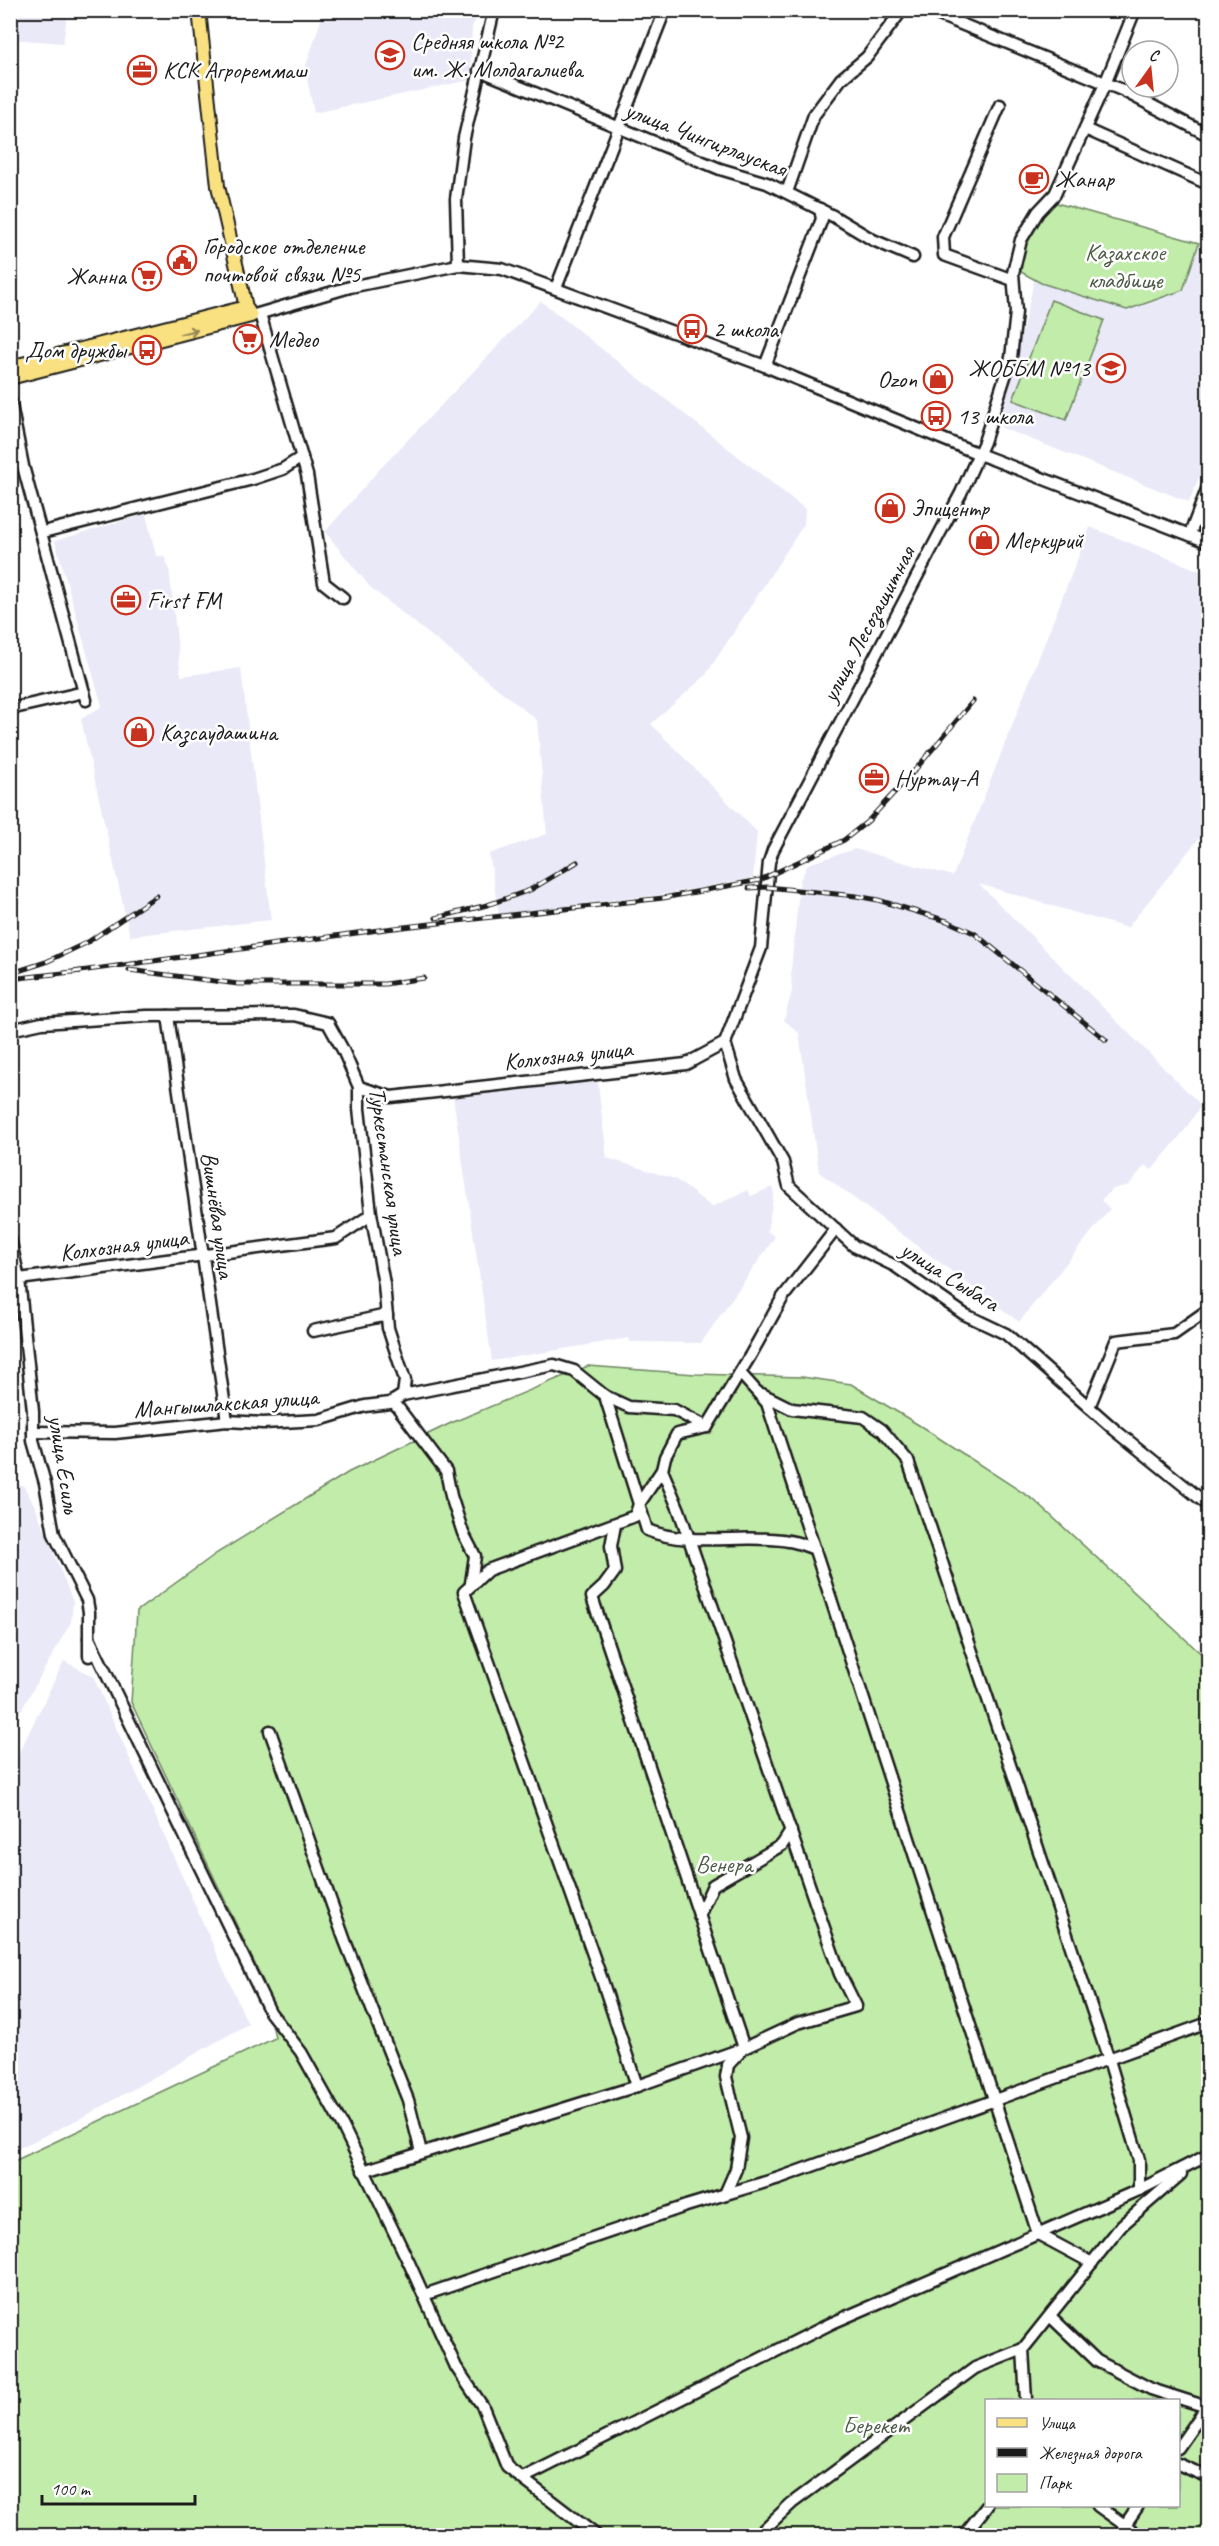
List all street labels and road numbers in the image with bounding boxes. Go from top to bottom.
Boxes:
street label: улица Чингирлауская [619,94,793,184]
street label: улица Лесозащитная [813,540,923,709]
street label: Колхозная улица [502,1033,635,1077]
street label: Туркестанская улица [362,1086,416,1258]
street label: Вишнёвая улица [194,1150,242,1281]
street label: Колхозная улица [58,1222,191,1268]
street label: улица Сыбага [894,1233,1006,1319]
street label: Мангышлакская улица [133,1381,321,1424]
street label: улица Есиль [41,1411,87,1517]

